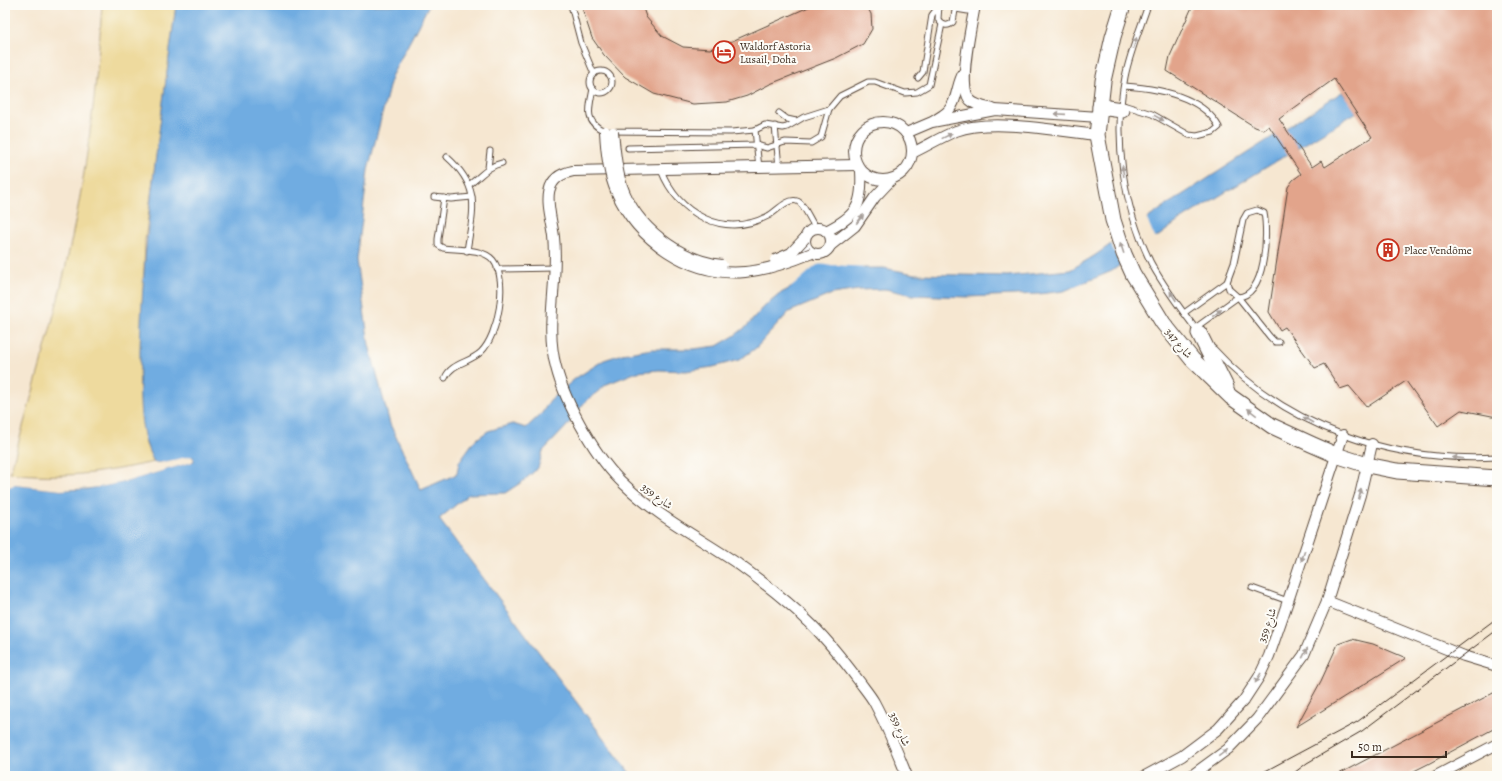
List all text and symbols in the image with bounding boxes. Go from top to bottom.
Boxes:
one-way arrow [1132,37,1138,49]
hotel icon: Waldorf Astoria Lusail, Doha [711,39,737,65]
place label: Waldorf Astoria Lusail, Doha [739,39,812,67]
one-way arrow [1054,111,1066,118]
one-way arrow [1153,114,1165,121]
one-way arrow [941,133,953,139]
one-way arrow [1120,165,1126,177]
one-way arrow [856,214,864,225]
building icon: Place Vendôme [1375,237,1401,263]
one-way arrow [1119,241,1125,253]
place label: Place Vendôme [1404,243,1472,258]
one-way arrow [1169,291,1177,301]
one-way arrow [1211,308,1222,317]
street label: شارع 347 [1160,325,1196,363]
one-way arrow [1247,409,1257,417]
one-way arrow [1302,416,1314,423]
one-way arrow [1452,455,1464,461]
street label: شارع 359 [637,480,676,515]
one-way arrow [1358,488,1364,500]
one-way arrow [1300,551,1306,563]
street label: شارع 359 [1255,606,1282,645]
one-way arrow [1301,647,1308,658]
one-way arrow [1254,672,1261,684]
street label: شارع 359 [884,710,914,749]
scale bar [1352,733,1446,759]
text: 50 m [1358,739,1382,755]
one-way arrow [1217,748,1228,757]

